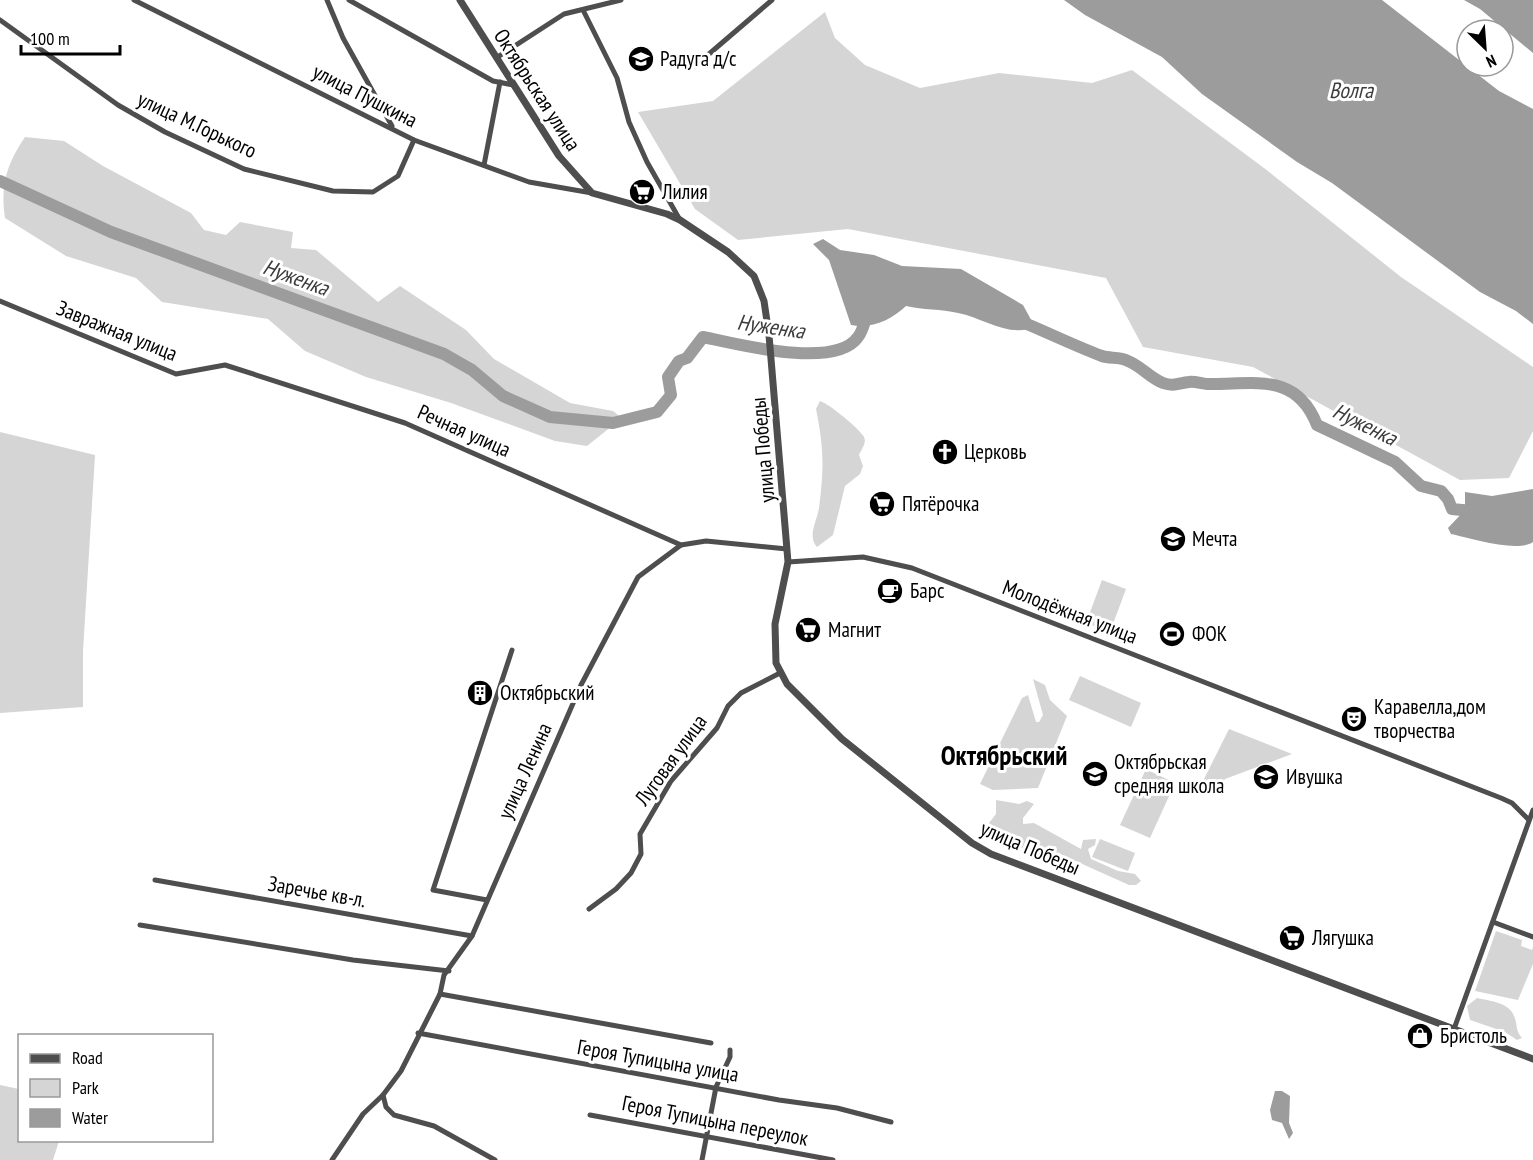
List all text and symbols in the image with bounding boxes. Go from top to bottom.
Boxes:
scale bar [21,18,120,56]
north arrow [1455,18,1515,78]
street label: Октябрьская улица [488,24,587,156]
text: 100 m [30,27,70,50]
school or university icon: Радуга д/с [626,44,656,74]
place label: Радуга д/с [660,45,737,72]
text: N [1483,51,1499,72]
street label: улица Пушкина [308,58,422,133]
water label: Волга [1329,76,1374,104]
street label: улица М.Горького [133,85,261,164]
supermarket icon: Лилия [627,177,657,207]
place label: Лилия [661,178,708,205]
water label: Нуженка [259,252,334,302]
street label: Завражная улица [53,294,182,367]
water label: Нуженка [736,307,808,345]
street label: улица Победы [744,396,781,504]
water label: Нуженка [1328,397,1403,452]
street label: Речная улица [414,398,515,463]
church icon: Церковь [930,437,960,467]
place label: Церковь [964,438,1027,465]
supermarket icon: Пятёрочка [867,489,897,519]
place label: Пятёрочка [902,490,979,517]
school or university icon: Мечта [1158,524,1188,554]
place label: Мечта [1192,525,1238,552]
street label: Молодёжная улица [999,573,1141,650]
cafe icon: Барс [875,576,905,606]
place label: Барс [910,577,945,604]
supermarket icon: Магнит [793,615,823,645]
place label: Магнит [828,616,881,643]
sports icon: ФОК [1157,619,1187,649]
place label: ФОК [1192,620,1227,647]
building icon: Октябрьский [465,678,495,708]
place label: Октябрьский [500,679,595,706]
place label: Каравелла,дом творчества [1374,693,1486,744]
theatre icon: Каравелла,дом творчества [1339,704,1369,734]
street label: Луговая улица [628,709,713,811]
street label: улица Ленина [491,718,558,823]
district label: Октябрьский [941,738,1067,772]
place label: Октябрьская средняя школа [1114,748,1224,799]
school or university icon: Октябрьская средняя школа [1080,759,1110,789]
school or university icon: Ивушка [1251,762,1281,792]
place label: Ивушка [1286,763,1343,790]
street label: улица Победы [976,814,1084,881]
street label: Заречье кв-л. [266,870,368,913]
supermarket icon: Лягушка [1277,923,1307,953]
place label: Лягушка [1311,924,1374,951]
shop icon: Бристоль [1405,1021,1435,1051]
place label: Бристоль [1440,1022,1507,1049]
street label: Героя Тупицына улица [575,1033,741,1088]
legend [18,1034,213,1142]
text: Road [72,1046,103,1069]
text: Park [72,1076,99,1099]
street label: Героя Тупицына переулок [620,1089,810,1152]
text: Water [72,1106,108,1129]

